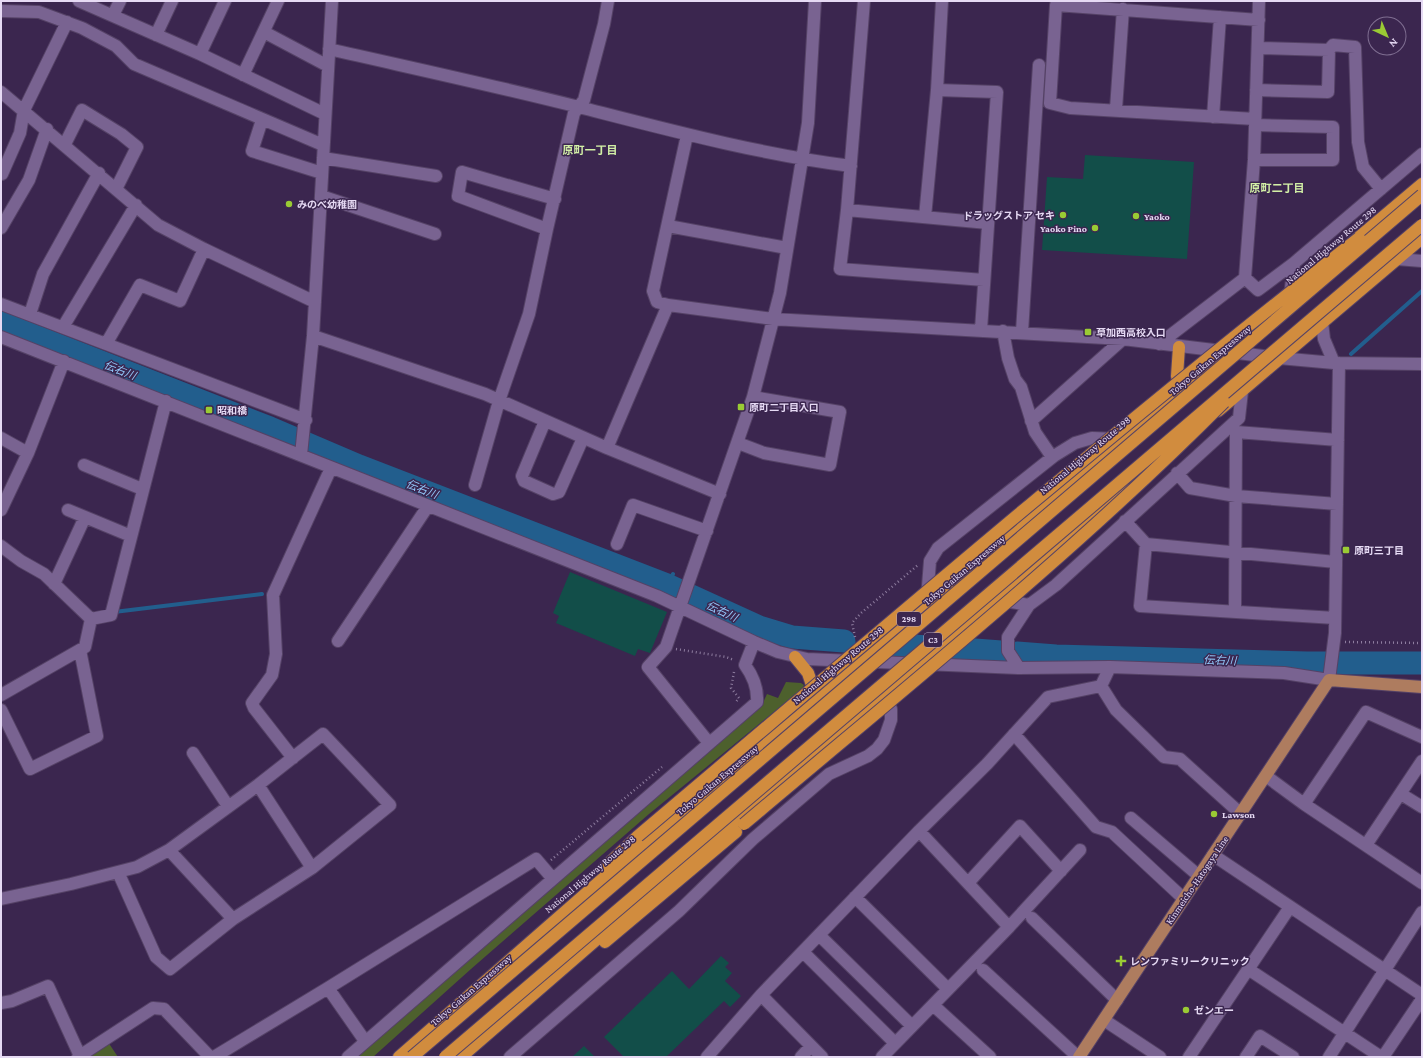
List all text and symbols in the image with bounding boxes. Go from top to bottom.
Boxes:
north arrow [1367,16,1407,56]
text: N [1387,36,1401,50]
district label: 原町一丁目 [563,144,618,156]
district label: 原町二丁目 [1250,182,1305,194]
marker: みのべ幼稚園 [284,199,294,209]
place label: みのべ幼稚園 [297,199,357,210]
street label: National Highway Route 298 [1284,204,1378,286]
place label: ドラッグストア セキ [963,210,1055,221]
marker: ドラッグストア セキ [1058,210,1068,220]
marker: Yaoko [1131,211,1141,221]
place label: Yaoko [1144,211,1170,222]
place label: Yaoko Pino [1040,223,1087,234]
marker: Yaoko Pino [1090,223,1100,233]
street label: Tokyo Gaikan Expressway [1167,322,1253,397]
marker: 草加西高校入口 [1083,327,1093,337]
place label: 草加西高校入口 [1096,327,1166,338]
water label: 伝右川 [102,358,138,382]
marker: 原町二丁目入口 [736,402,746,412]
place label: 原町二丁目入口 [749,402,819,413]
marker: 昭和橋 [204,405,214,415]
place label: 昭和橋 [217,405,247,416]
street label: National Highway Route 298 [1038,414,1132,496]
water label: 伝右川 [404,477,440,501]
street label: Tokyo Gaikan Expressway [921,532,1007,607]
marker: 原町三丁目 [1341,545,1351,555]
place label: 原町三丁目 [1354,545,1404,556]
water label: 伝右川 [705,599,740,624]
road number: 298 [897,612,921,626]
street label: National Highway Route 298 [791,624,885,706]
road number: C3 [924,633,942,647]
water label: 伝右川 [1203,653,1238,667]
street label: Tokyo Gaikan Expressway [674,742,760,817]
marker: Lawson [1209,809,1219,819]
place label: Lawson [1222,809,1255,820]
street label: National Highway Route 298 [543,833,637,915]
street label: Kinmeicho-Hatogaya Line [1163,833,1231,926]
street label: Tokyo Gaikan Expressway [428,952,514,1028]
marker: レンファミリークリニック [1115,955,1127,967]
place label: レンファミリークリニック [1130,956,1250,967]
marker: ゼンエー [1181,1005,1191,1015]
place label: ゼンエー [1194,1005,1234,1016]

